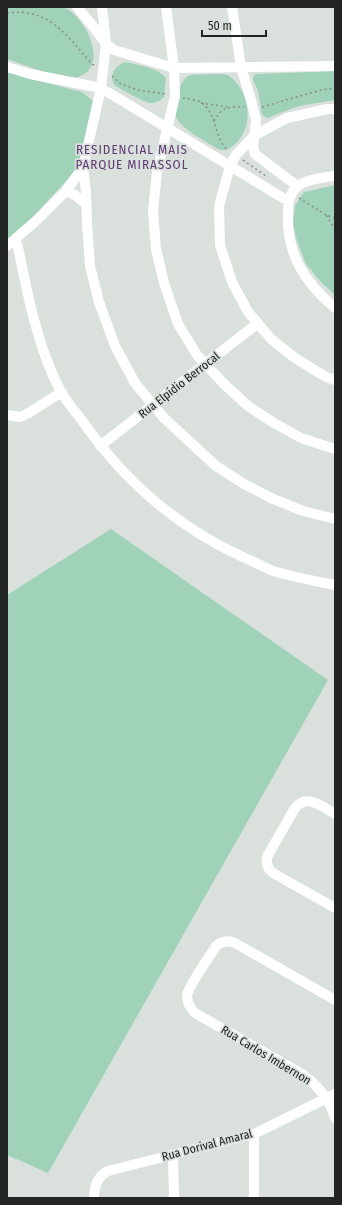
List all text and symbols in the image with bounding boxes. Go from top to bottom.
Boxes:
scale bar [202,12,266,38]
text: 50 m [208,19,232,33]
district label: RESIDENCIAL MAIS PARQUE MIRASSOL [75,142,189,172]
street label: Rua Elpídio Berrocal [136,349,222,421]
street label: Rua Carlos Imbernon [218,1023,314,1087]
street label: Rua Dorival Amaral [160,1126,254,1164]

